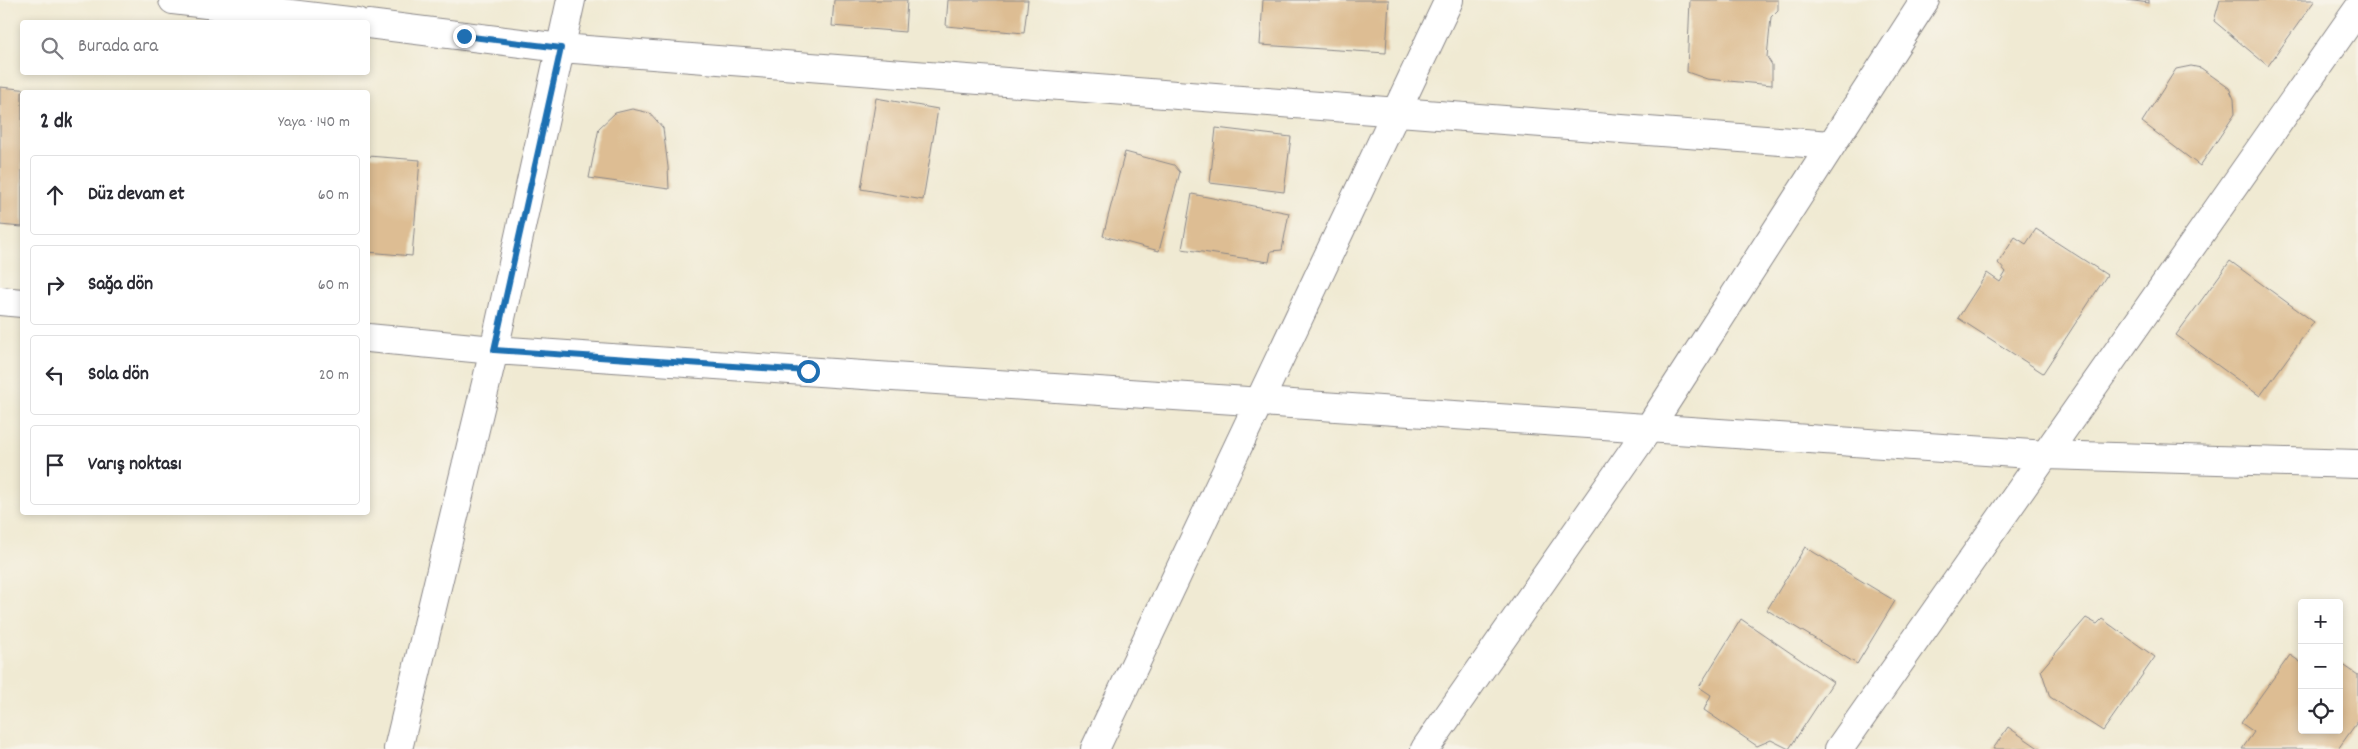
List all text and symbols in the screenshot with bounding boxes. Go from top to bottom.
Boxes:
search box [20,20,370,75]
route end [453,25,476,48]
icon: search [38,34,66,62]
text: Burada ara [78,34,158,61]
text: 2 dk [40,108,72,138]
text: Yaya · 140 m [278,111,350,134]
icon: ahead [41,181,69,209]
text: Düz devam et [88,182,184,209]
text: 60 m [318,184,349,207]
icon: right [41,271,69,299]
text: Sağa dön [88,272,153,299]
text: 60 m [318,274,349,297]
route start [797,360,820,383]
icon: left [41,361,69,389]
text: Sola dön [88,362,149,389]
text: 20 m [319,364,349,387]
icon: arrive [41,451,69,479]
text: Varış noktası [88,452,182,479]
map controls [2298,599,2343,734]
button: + [2298,599,2343,644]
button: − [2298,644,2343,689]
button: locate [2298,689,2343,734]

